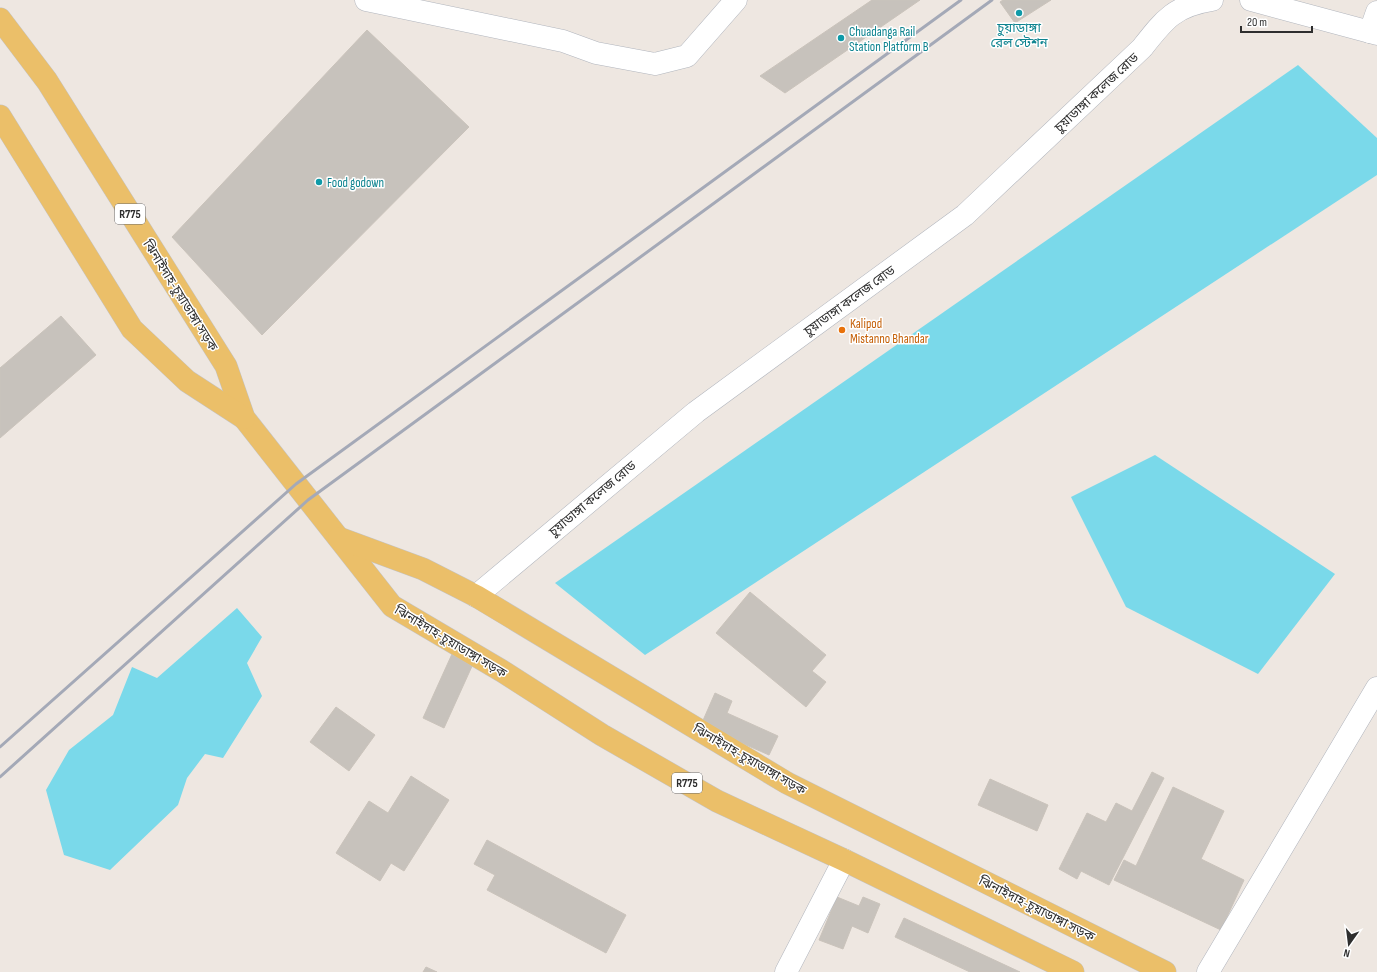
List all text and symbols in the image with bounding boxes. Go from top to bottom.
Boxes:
marker: চুয়াডাঙ্গা রেল স্টেশন [1014,8,1024,18]
scale bar [1241,8,1312,34]
text: 20 m [1247,15,1267,30]
place label: চুয়াডাঙ্গা রেল স্টেশন [990,20,1048,51]
place label: Chuadanga Rail Station Platform B [849,24,929,55]
marker: Chuadanga Rail Station Platform B [836,33,846,43]
street label: চুয়াডাঙ্গা কলেজ রোড [1051,49,1143,137]
place label: Food godown [327,175,384,191]
marker: Food godown [314,177,324,187]
road number: R775 [115,204,145,224]
street label: ঝিনাইদাহ-চুয়াডাঙ্গা সড়ক [138,236,221,355]
street label: চুয়াডাঙ্গা কলেজ রোড [800,262,899,340]
place label: Kalipod Mistanno Bhandar [850,316,929,347]
marker: Kalipod Mistanno Bhandar [837,325,847,335]
street label: চুয়াডাঙ্গা কলেজ রোড [545,457,640,541]
street label: ঝিনাইদাহ-চুয়াডাঙ্গা সড়ক [390,602,510,682]
street label: ঝিনাইদাহ-চুয়াডাঙ্গা সড়ক [689,720,809,800]
road number: R775 [672,773,702,793]
street label: ঝিনাইদাহ-চুয়াডাঙ্গা সড়ক [975,872,1098,946]
north arrow [1329,924,1369,964]
text: N [1342,946,1351,960]

